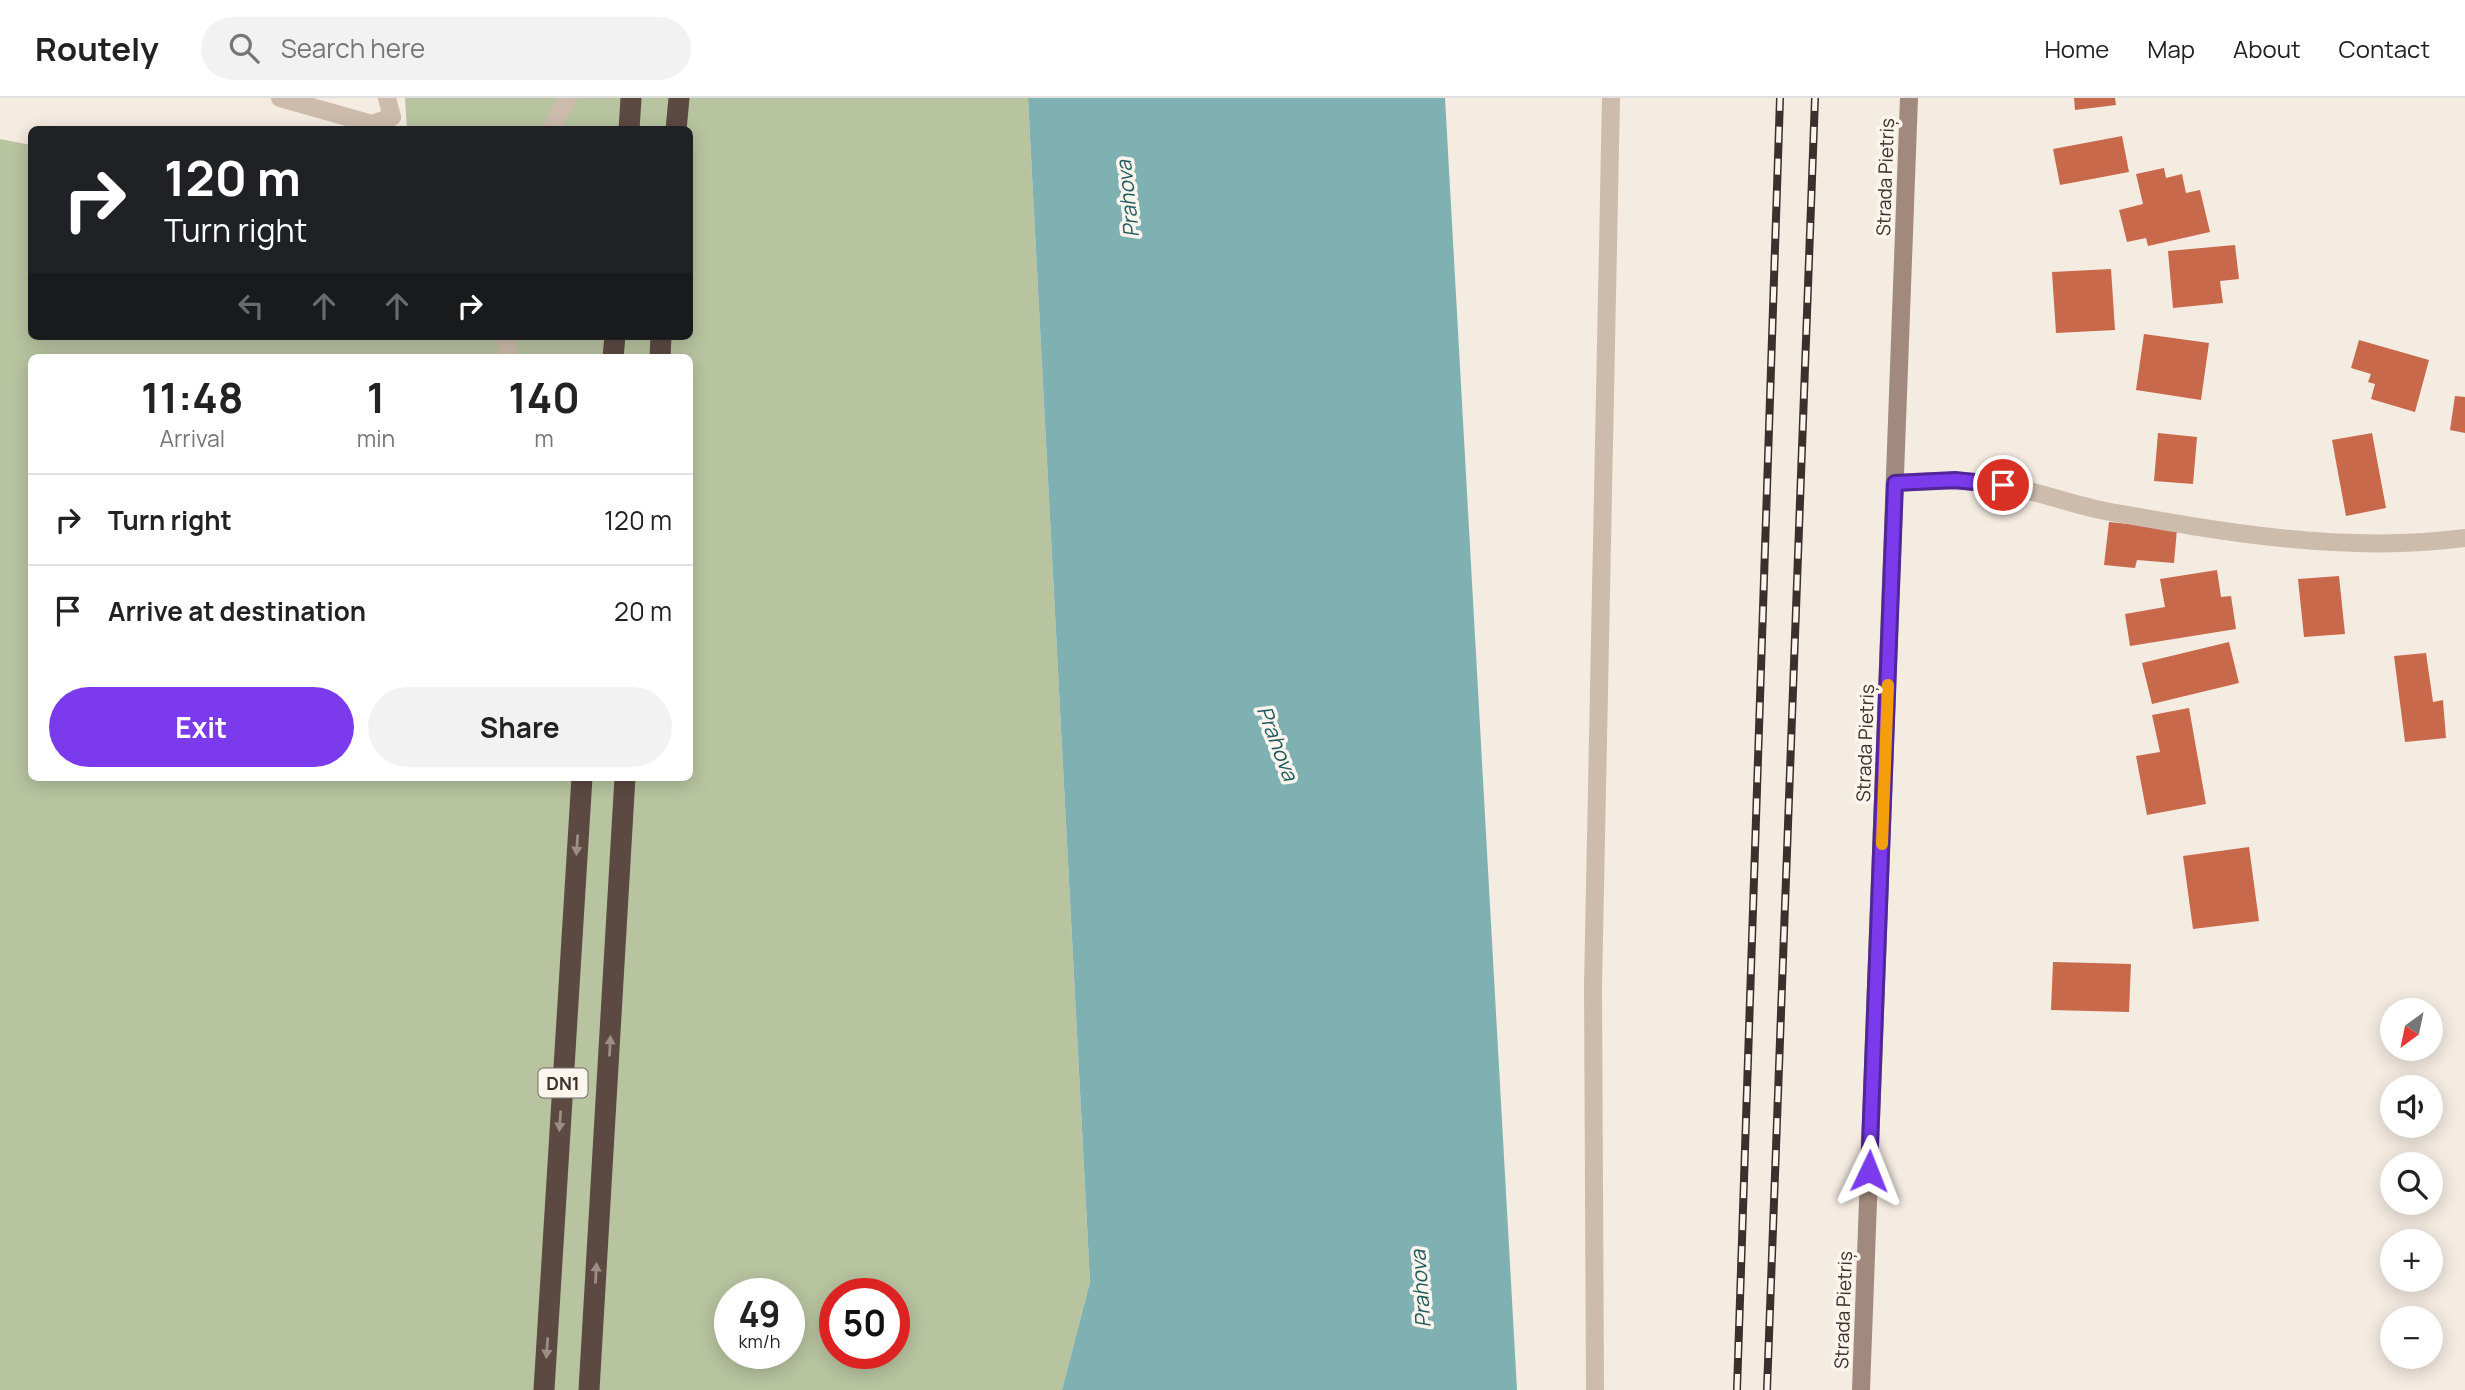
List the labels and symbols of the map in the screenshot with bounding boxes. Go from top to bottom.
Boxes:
street label: Strada Pietriș [1870,118,1900,236]
water label: Prahova [1109,158,1145,239]
pin [1973,455,2033,515]
street label: Strada Pietriș [1850,684,1880,802]
water label: Prahova [1251,702,1305,786]
one-way arrow [572,834,583,856]
north arrow [2380,998,2443,1060]
one-way arrow [604,1035,615,1057]
road number: DN1 [538,1068,588,1098]
one-way arrow [555,1110,566,1132]
position arrow [1832,1134,1906,1208]
water label: Prahova [1403,1248,1437,1329]
street label: Strada Pietriș [1828,1251,1858,1369]
one-way arrow [591,1262,602,1284]
speed limit sign: 50 [819,1278,910,1369]
one-way arrow [541,1337,552,1359]

